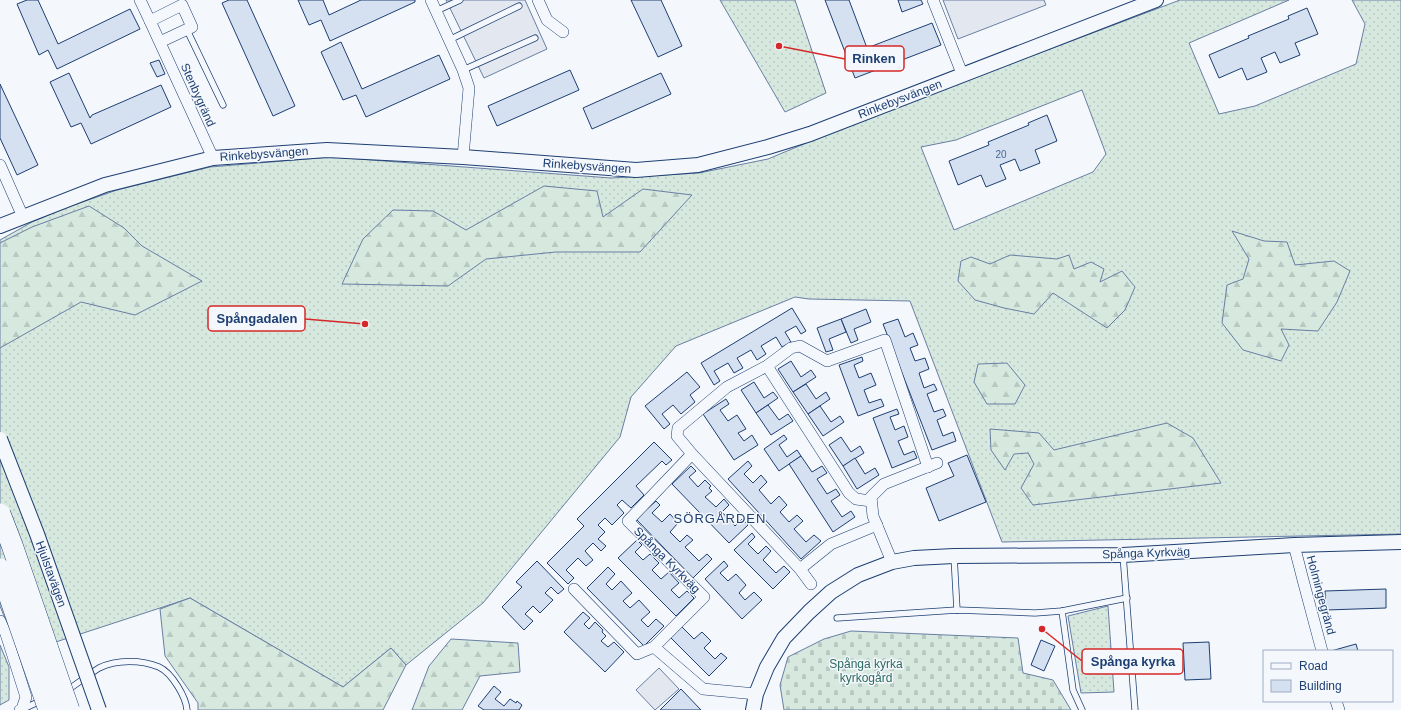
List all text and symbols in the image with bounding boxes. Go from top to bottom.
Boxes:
callout: Rinken [845,46,904,71]
text: Rinken [852,51,896,66]
street label: Stenbygränd [178,61,218,129]
street label: Rinkebysvängen [856,77,944,121]
street label: Rinkebysvängen [219,144,309,164]
house number: 20 [995,149,1007,160]
street label: Rinkebysvängen [542,156,632,176]
callout: Spångadalen [208,306,305,331]
text: Spångadalen [217,311,298,326]
district label: SÖRGÅRDEN [674,511,766,526]
street label: Spånga Kyrkväg [631,524,703,596]
street label: Hjulstavägen [33,539,69,609]
street label: Spånga Kyrkväg [1102,544,1190,562]
street label: Holmingegränd [1304,554,1338,636]
callout: Spånga kyrka [1082,649,1183,674]
legend [1263,650,1393,702]
text: Spånga kyrka [1091,654,1176,669]
park label: Spånga kyrka kyrkogård [829,657,903,685]
text: Road [1299,659,1328,673]
text: Building [1299,679,1342,693]

